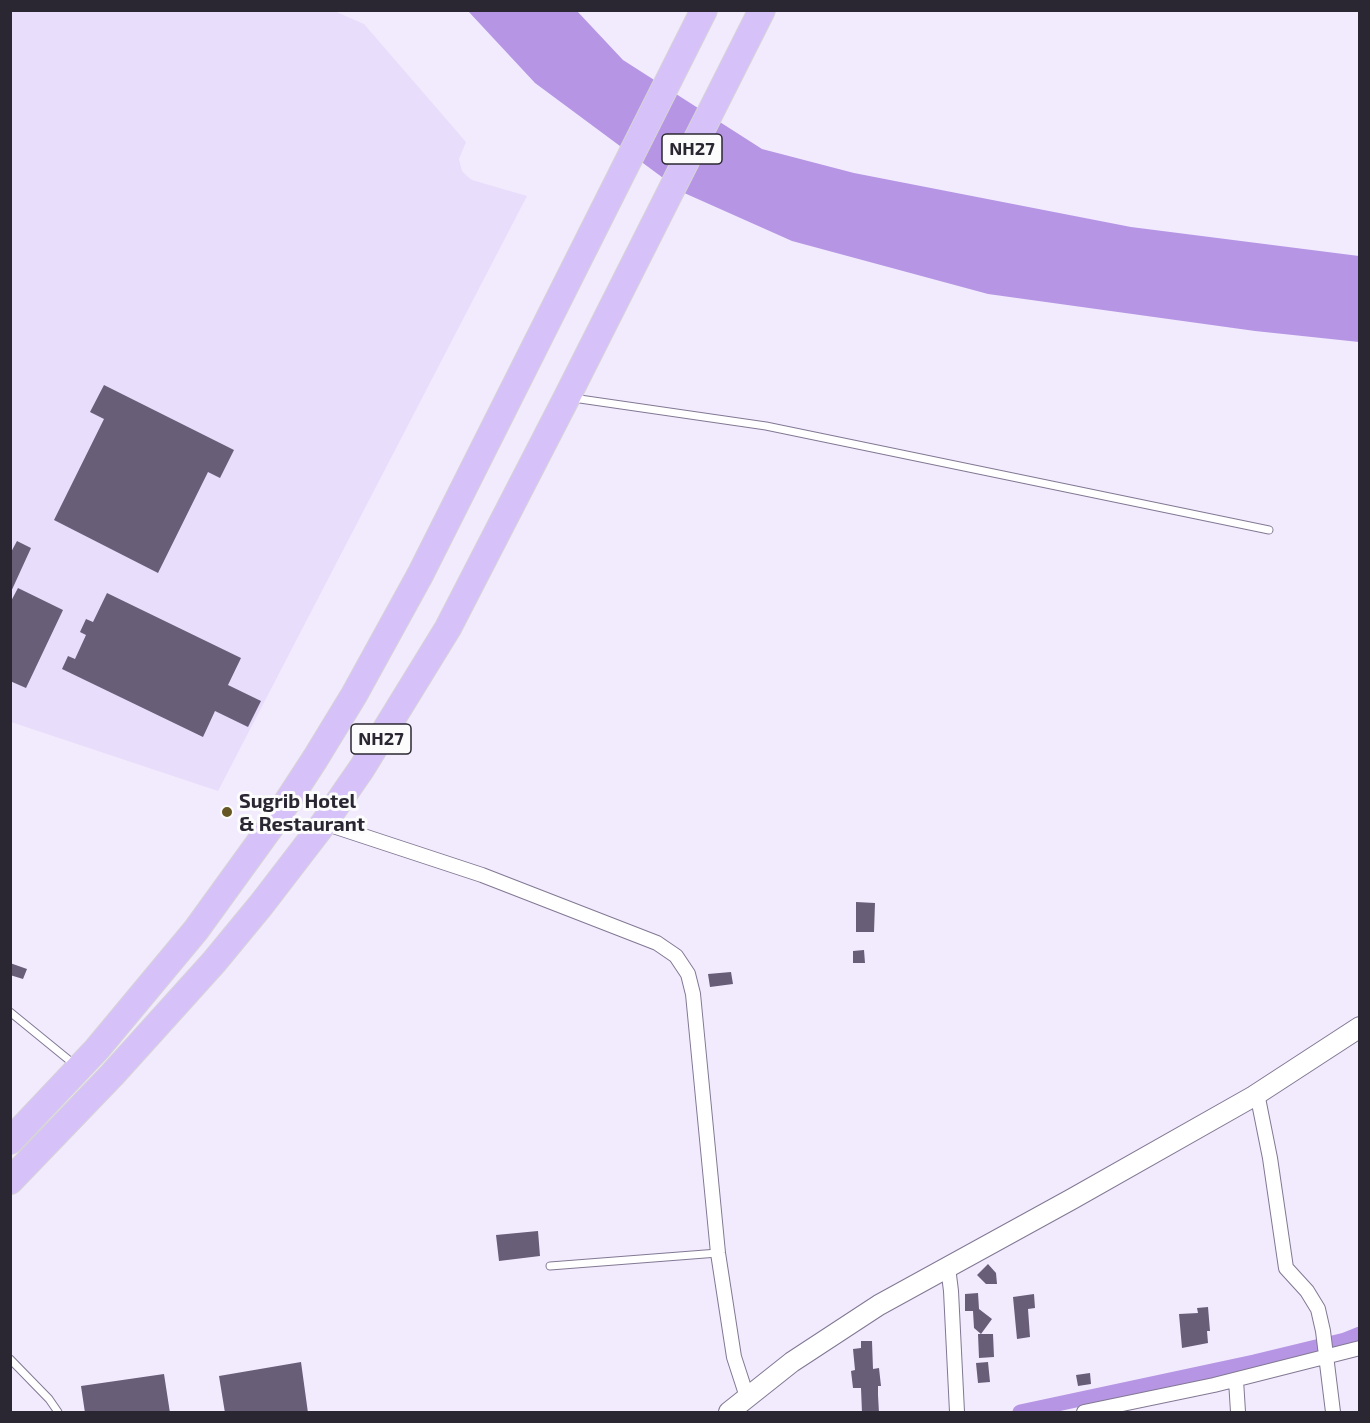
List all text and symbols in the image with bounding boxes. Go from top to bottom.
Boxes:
road number: NH27 [662,134,722,164]
road number: NH27 [351,724,411,754]
place label: Sugrib Hotel & Restaurant [239,789,365,836]
marker: Sugrib Hotel & Restaurant [220,805,234,819]

